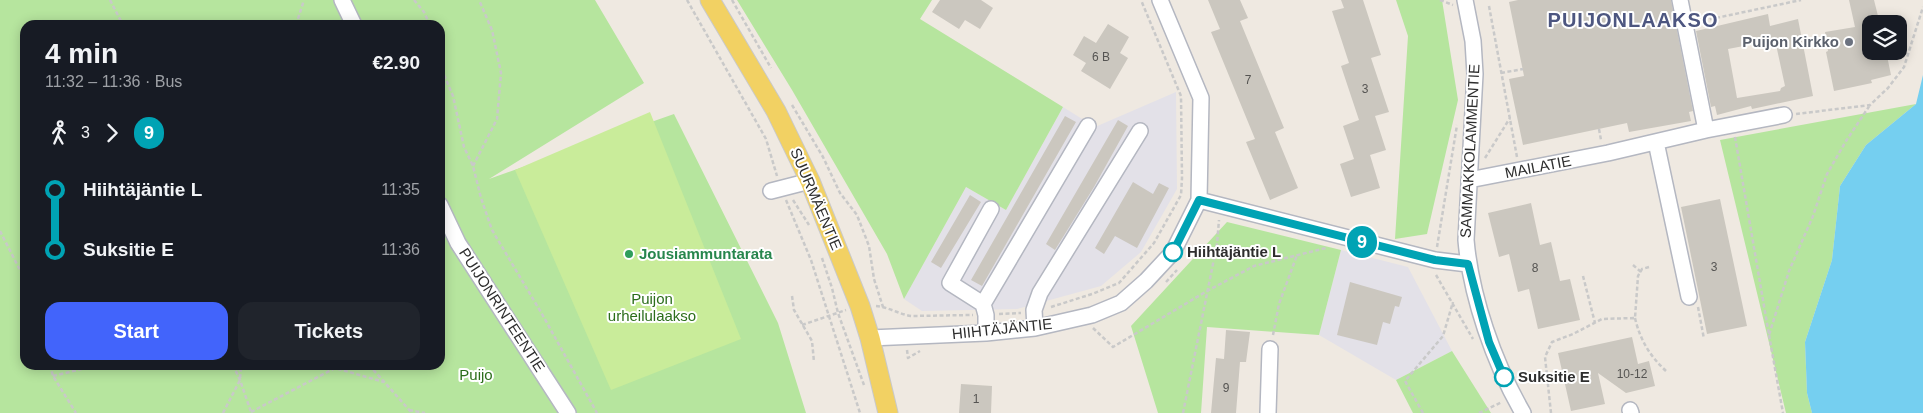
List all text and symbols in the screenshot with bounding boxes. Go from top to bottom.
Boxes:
district label: PUIJONLAAKSO [1548,9,1718,31]
map controls [1862,15,1907,60]
button: layers [1862,15,1907,60]
place label: Puijon Kirkko [1742,33,1839,50]
marker: Puijon Kirkko [1843,36,1855,48]
text: 4 min [45,38,118,69]
house number: 6 B [1092,50,1110,64]
text: €2.90 [372,52,420,73]
street label: SAMMAKKOLAMMENTIE [1456,64,1483,238]
text: 11:32 – 11:36 · Bus [45,73,182,90]
house number: 7 [1245,73,1252,87]
house number: 3 [1362,82,1369,96]
icon: walk [45,119,73,147]
icon: forward [98,119,126,147]
text: 9 [144,123,154,143]
text: 3 [81,124,90,141]
street label: SUURMÄENTIE [787,145,846,252]
street label: MAILATIE [1503,152,1573,181]
text: Hiihtäjäntie L [83,179,202,200]
text: 11:35 [381,181,420,198]
line badge: 9 [1346,226,1378,258]
text: 9 [1357,232,1367,252]
text: Suksitie E [83,239,174,260]
text: 11:36 [381,241,420,258]
marker: Hiihtäjäntie L [1163,242,1183,262]
place label: Hiihtäjäntie L [1187,243,1281,260]
street label: PUIJONRINTEENTIE [456,245,549,375]
place label: Jousiammuntarata [639,245,773,262]
marker: Jousiammuntarata [623,248,635,260]
house number: 3 [1711,260,1718,274]
house number: 8 [1532,261,1539,275]
park label: Puijon urheilulaakso [608,290,696,324]
button: Start [45,302,228,360]
button: Tickets [238,302,420,360]
street label: HIIHTÄJÄNTIE [951,315,1053,342]
park label: Puijo [459,366,493,383]
marker: Suksitie E [1494,367,1514,387]
house number: 10-12 [1617,367,1648,381]
place label: Suksitie E [1518,368,1590,385]
house number: 9 [1223,381,1230,395]
house number: 1 [973,392,980,406]

